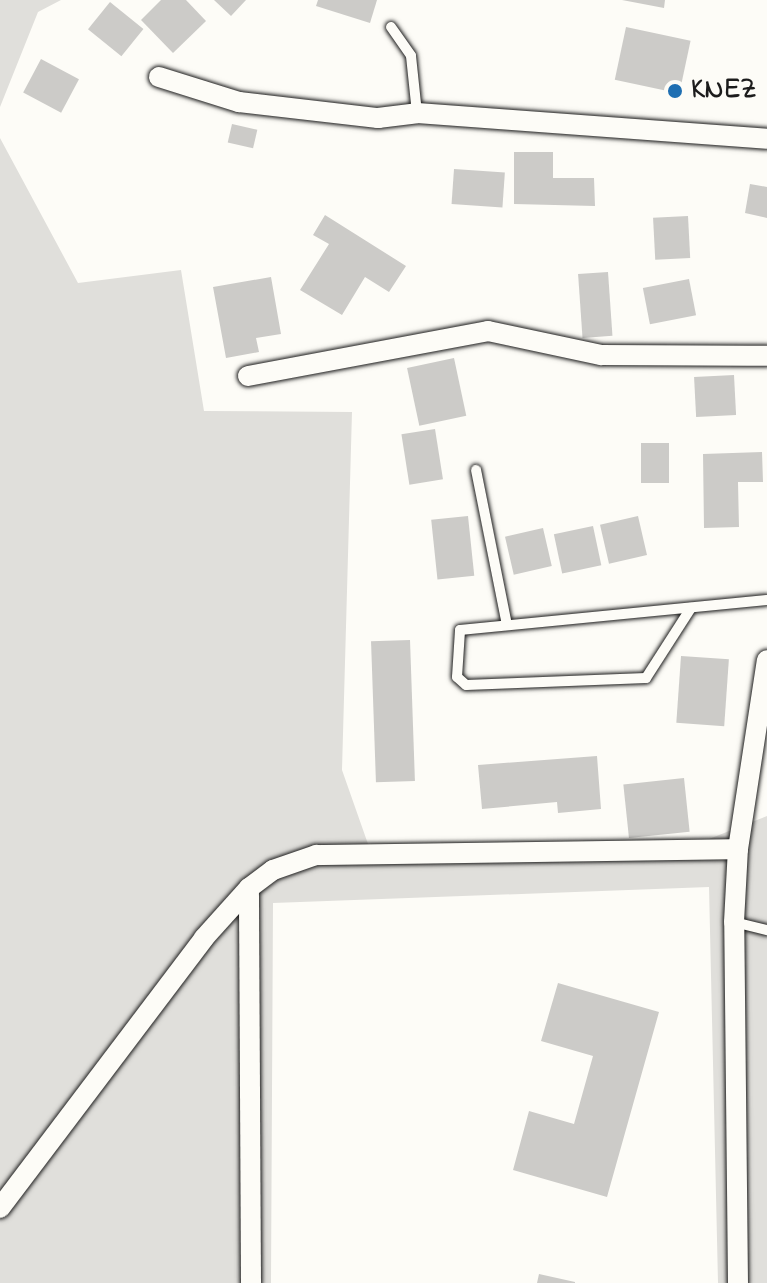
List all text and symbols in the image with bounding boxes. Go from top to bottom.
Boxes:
place label: KNEZ [691,74,756,108]
marker: KNEZ [666,82,684,100]

